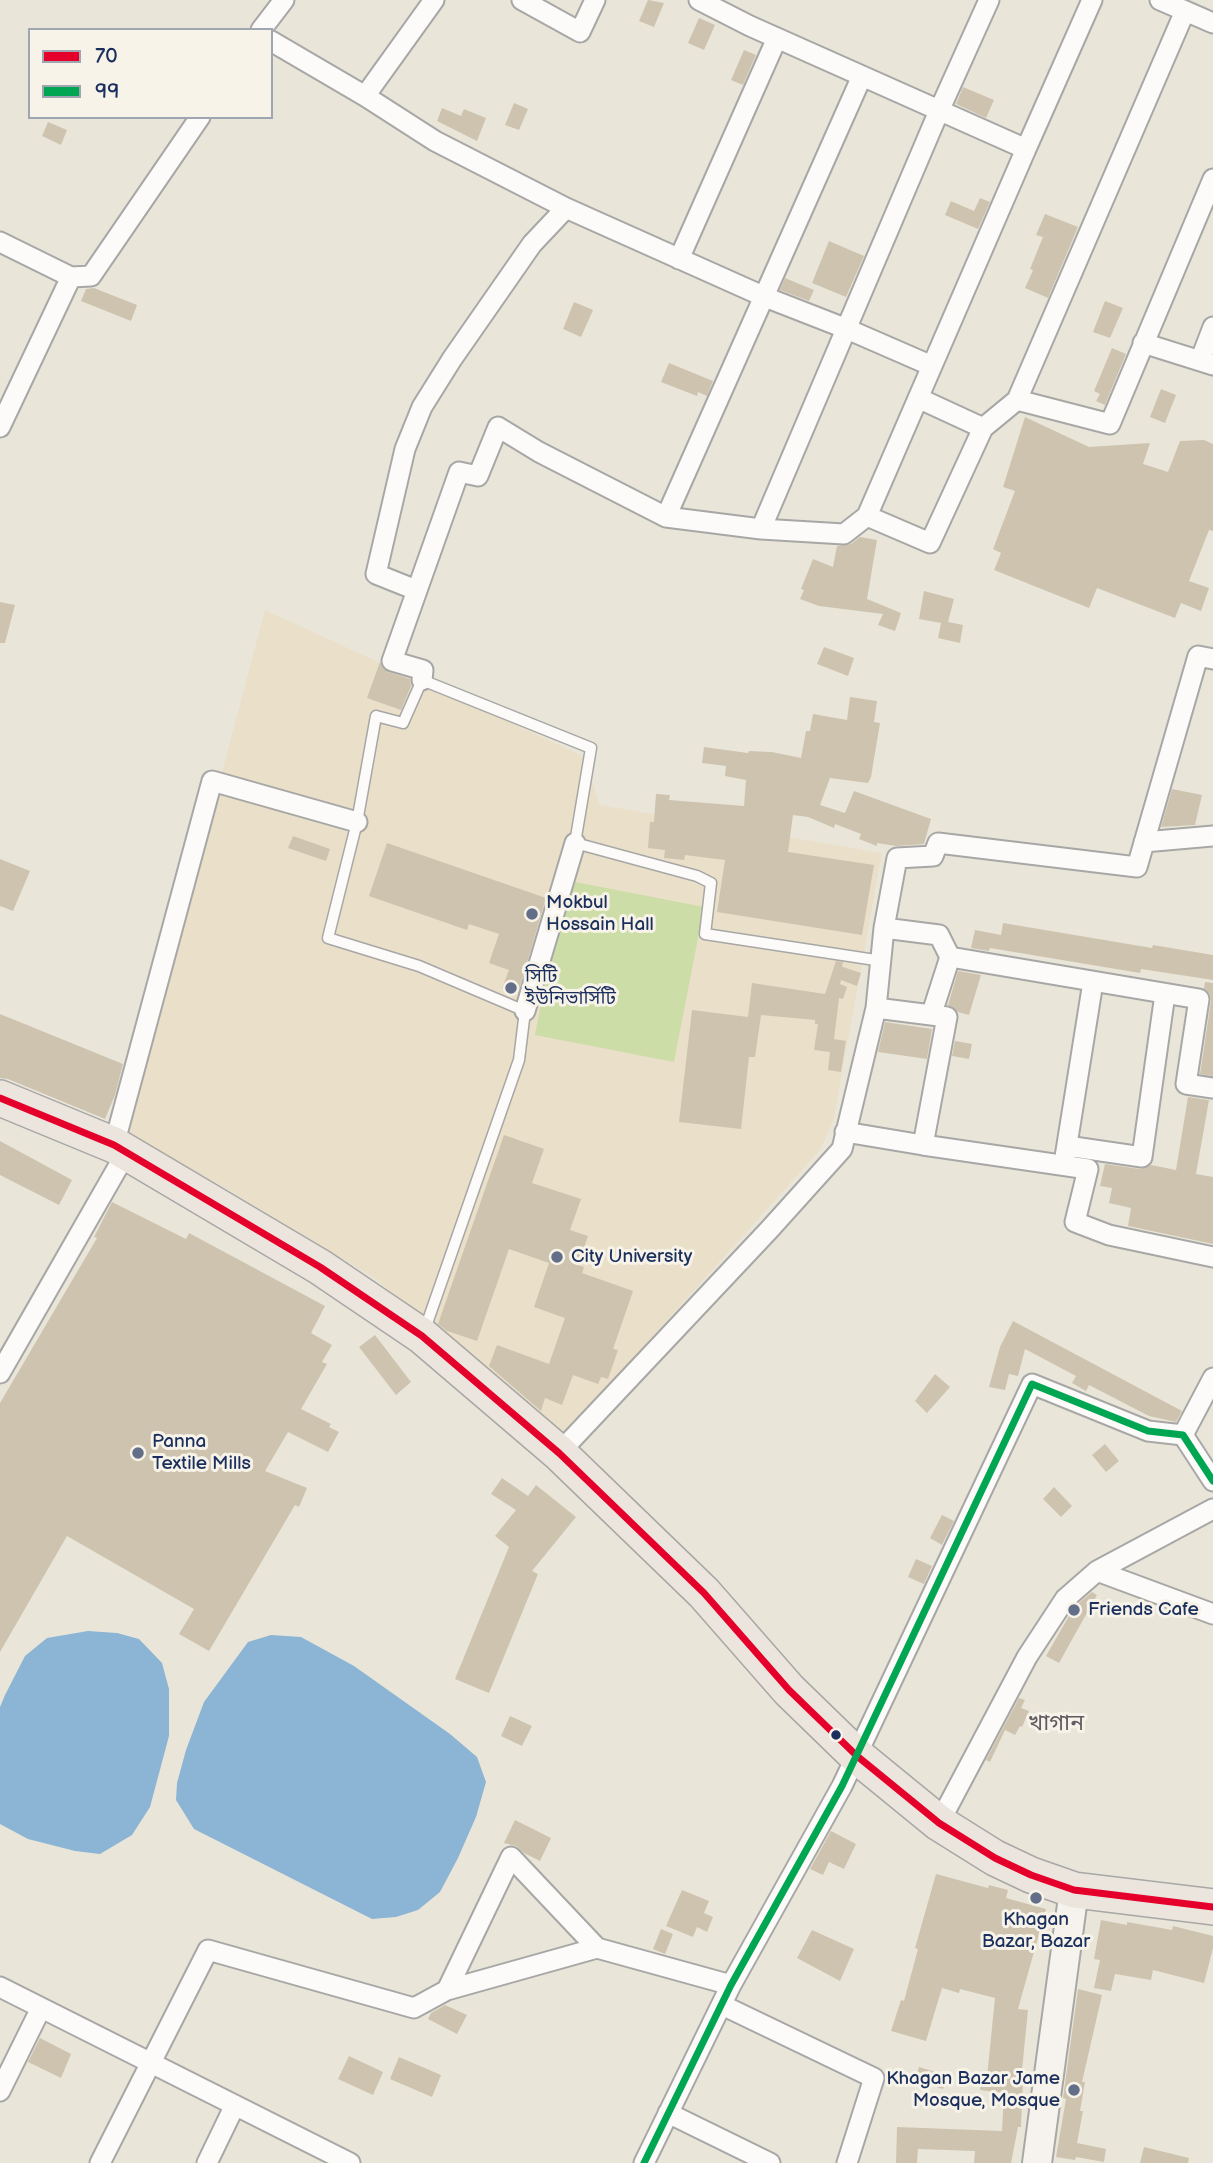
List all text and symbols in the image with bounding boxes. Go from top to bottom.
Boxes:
legend [28,28,273,119]
text: 70 [95,44,118,69]
text: 99 [95,79,119,104]
place label: Mokbul Hossain Hall [546,892,654,936]
marker: Mokbul Hossain Hall [524,906,540,922]
place label: সিটি ইউনিভার্সিটি [525,966,616,1010]
marker: সিটি ইউনিভার্সিটি [503,980,519,996]
place label: City University [571,1246,692,1268]
marker: City University [549,1249,565,1265]
place label: Panna Textile Mills [152,1431,251,1475]
marker: Panna Textile Mills [130,1445,146,1461]
place label: Friends Cafe [1088,1599,1199,1621]
marker: Friends Cafe [1066,1602,1082,1618]
district label: খাগান [1028,1710,1084,1738]
unlabelled marker [829,1728,843,1742]
marker: Khagan Bazar, Bazar [1028,1890,1044,1906]
place label: Khagan Bazar, Bazar [982,1909,1090,1953]
place label: Khagan Bazar Jame Mosque, Mosque [886,2068,1060,2112]
marker: Khagan Bazar Jame Mosque, Mosque [1066,2082,1082,2098]

